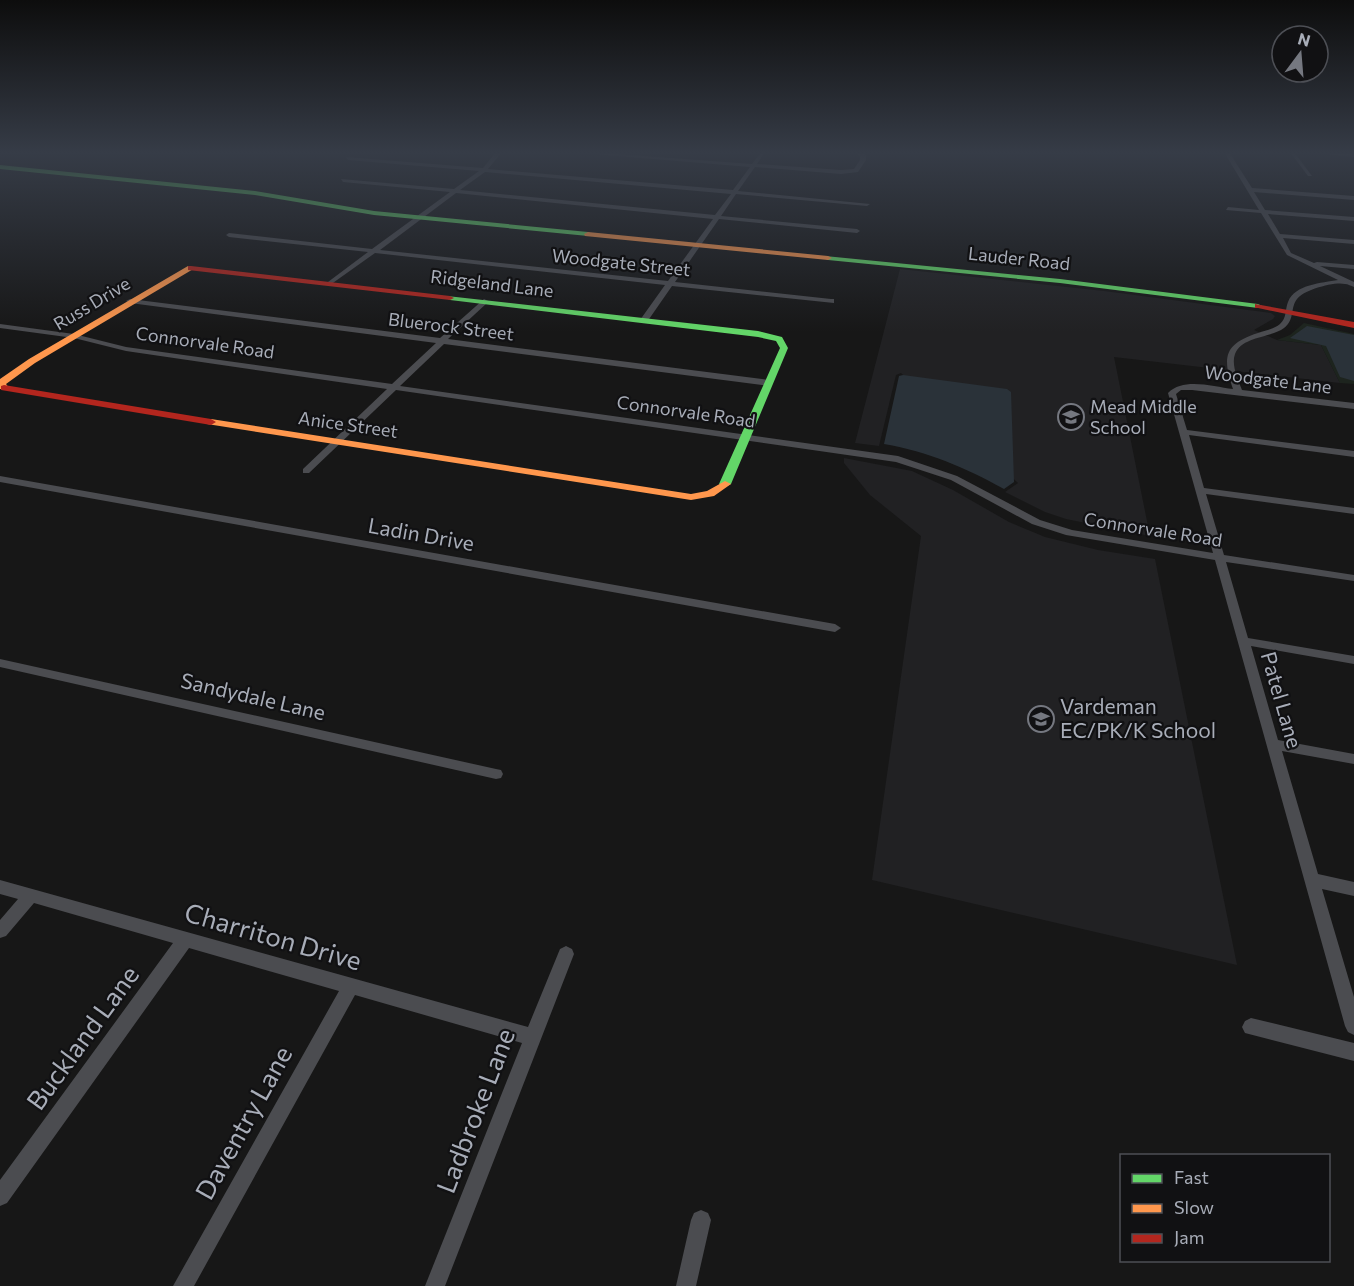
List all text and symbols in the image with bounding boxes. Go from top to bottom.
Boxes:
north arrow [1270,24,1330,84]
text: N [1296,28,1313,50]
street label: Lauder Road [967,242,1071,274]
street label: Woodgate Street [551,244,691,280]
street label: Ridgeland Lane [429,265,555,301]
street label: Russ Drive [49,272,134,335]
street label: Bluerock Street [387,307,515,345]
street label: Connorvale Road [134,321,276,363]
street label: Woodgate Lane [1203,360,1333,398]
street label: Connorvale Road [615,390,757,432]
place label: Mead Middle School [1090,395,1197,438]
school or university icon: Mead Middle School [1056,402,1086,432]
street label: Anice Street [297,406,399,442]
street label: Connorvale Road [1082,507,1224,551]
street label: Ladin Drive [366,512,476,555]
street label: Patel Lane [1257,648,1308,751]
street label: Sandydale Lane [179,667,328,724]
place label: Vardeman EC/PK/K School [1060,693,1216,742]
school or university icon: Vardeman EC/PK/K School [1026,704,1056,734]
street label: Charriton Drive [181,896,365,976]
street label: Buckland Lane [19,959,144,1115]
street label: Ladbroke Lane [429,1024,520,1197]
street label: Daventry Lane [188,1040,298,1204]
legend [1120,1154,1330,1262]
text: Fast [1174,1166,1209,1188]
text: Slow [1174,1196,1214,1218]
text: Jam [1174,1226,1204,1248]

